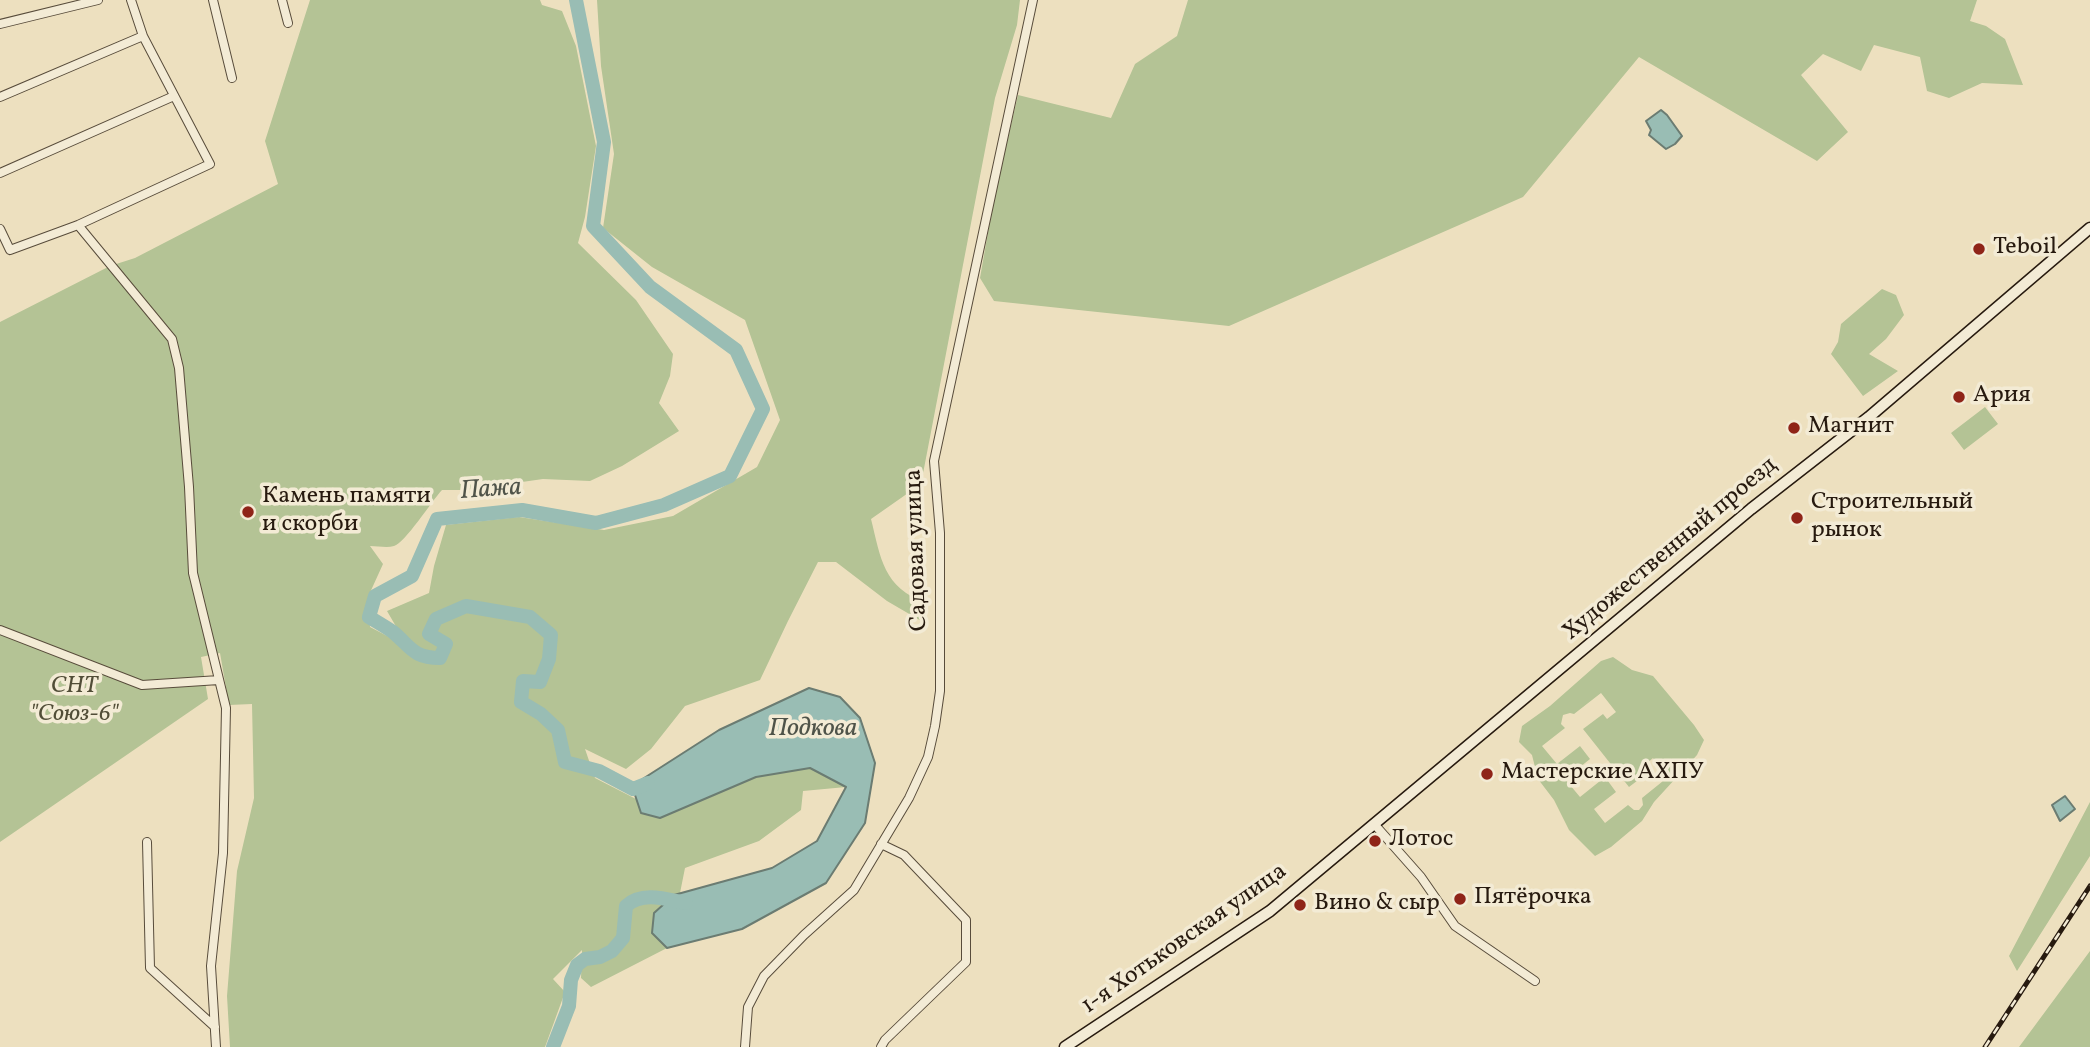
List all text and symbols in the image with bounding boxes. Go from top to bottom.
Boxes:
place label: Teboil [1993,235,2057,263]
marker: Teboil [1971,241,1987,257]
place label: Ария [1973,383,2031,411]
marker: Ария [1951,389,1967,405]
place label: Магнит [1808,414,1894,442]
marker: Магнит [1786,420,1802,436]
street label: Художественный проезд [1558,452,1784,648]
street label: Садовая улица [901,468,935,632]
water label: Пажа [459,473,523,509]
place label: Камень памяти и скорби [262,484,431,540]
place label: Строительный рынок [1811,490,1973,546]
marker: Камень памяти и скорби [240,504,256,520]
marker: Строительный рынок [1789,510,1805,526]
park label: СНТ "Союз-6" [30,674,118,730]
water label: Подкова [769,714,857,746]
place label: Мастерские АХПУ [1501,760,1704,788]
marker: Мастерские АХПУ [1479,766,1495,782]
place label: Лотос [1389,827,1453,855]
marker: Лотос [1367,833,1383,849]
street label: 1-я Хотьковская улица [1077,858,1293,1022]
place label: Пятёрочка [1474,885,1592,913]
place label: Вино & сыр [1314,891,1440,919]
marker: Пятёрочка [1452,891,1468,907]
marker: Вино & сыр [1292,897,1308,913]

